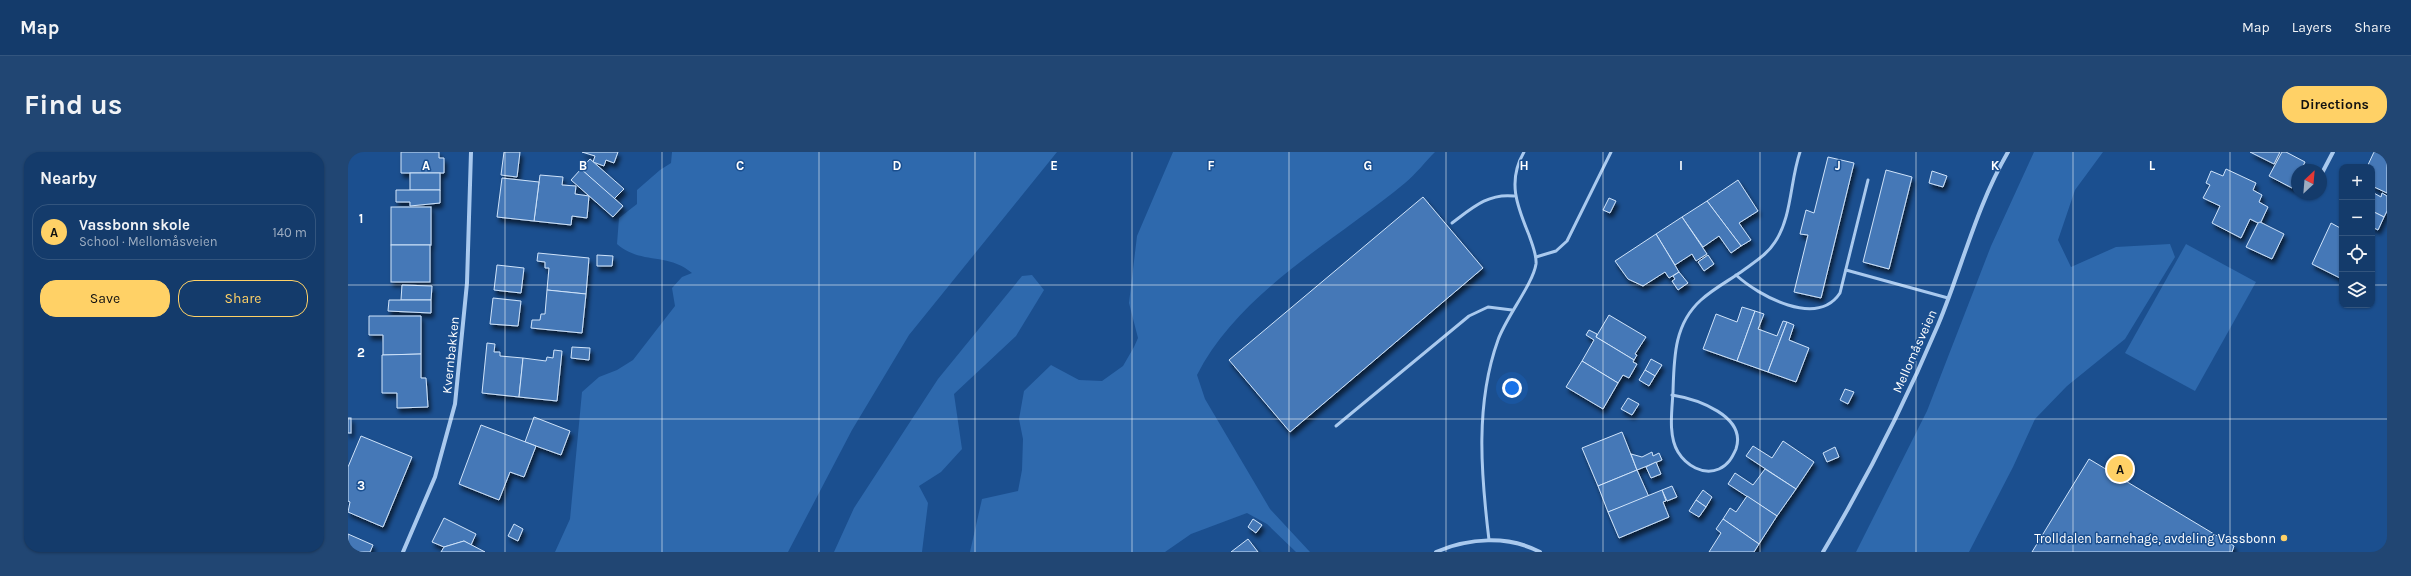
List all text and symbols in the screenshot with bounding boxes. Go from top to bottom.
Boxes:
text: Map [20,17,59,39]
text: Map [2242,19,2270,36]
text: Layers [2292,19,2332,36]
text: Share [2354,19,2391,36]
button: Directions [2282,86,2387,123]
text: Find us [24,88,123,121]
text: A [422,158,430,173]
text: B [579,158,587,173]
text: C [736,158,744,173]
text: D [893,158,902,173]
text: E [1050,158,1058,173]
text: F [1207,158,1215,173]
text: G [1364,158,1372,173]
text: H [1519,158,1529,173]
text: I [1679,158,1683,173]
text: J [1835,158,1841,173]
text: K [1991,158,2000,173]
text: L [2149,158,2156,173]
north arrow [2291,164,2327,200]
map controls [2339,164,2375,308]
button: + [2339,164,2375,200]
text: Nearby [40,168,97,188]
button: − [2339,200,2375,236]
text: 1 [359,211,363,226]
text: Vassbonn skole [79,216,190,234]
text: A [50,225,58,240]
text: 140 m [272,225,307,240]
text: School · Mellomåsveien [79,234,218,249]
button: locate [2339,236,2375,272]
button: layers [2339,272,2375,308]
button: Save [40,280,170,317]
button: Share [178,280,308,317]
street label: Mellomåsveien [1889,307,1940,395]
street label: Kvernbakken [439,316,462,394]
text: 2 [357,345,365,360]
your location [1502,378,1522,398]
pin: A [2107,454,2133,484]
text: 3 [357,478,365,493]
place label: Trolldalen barnehage, avdeling Vassbonn [2034,531,2276,546]
marker: Trolldalen barnehage, avdeling Vassbonn [2279,533,2289,543]

